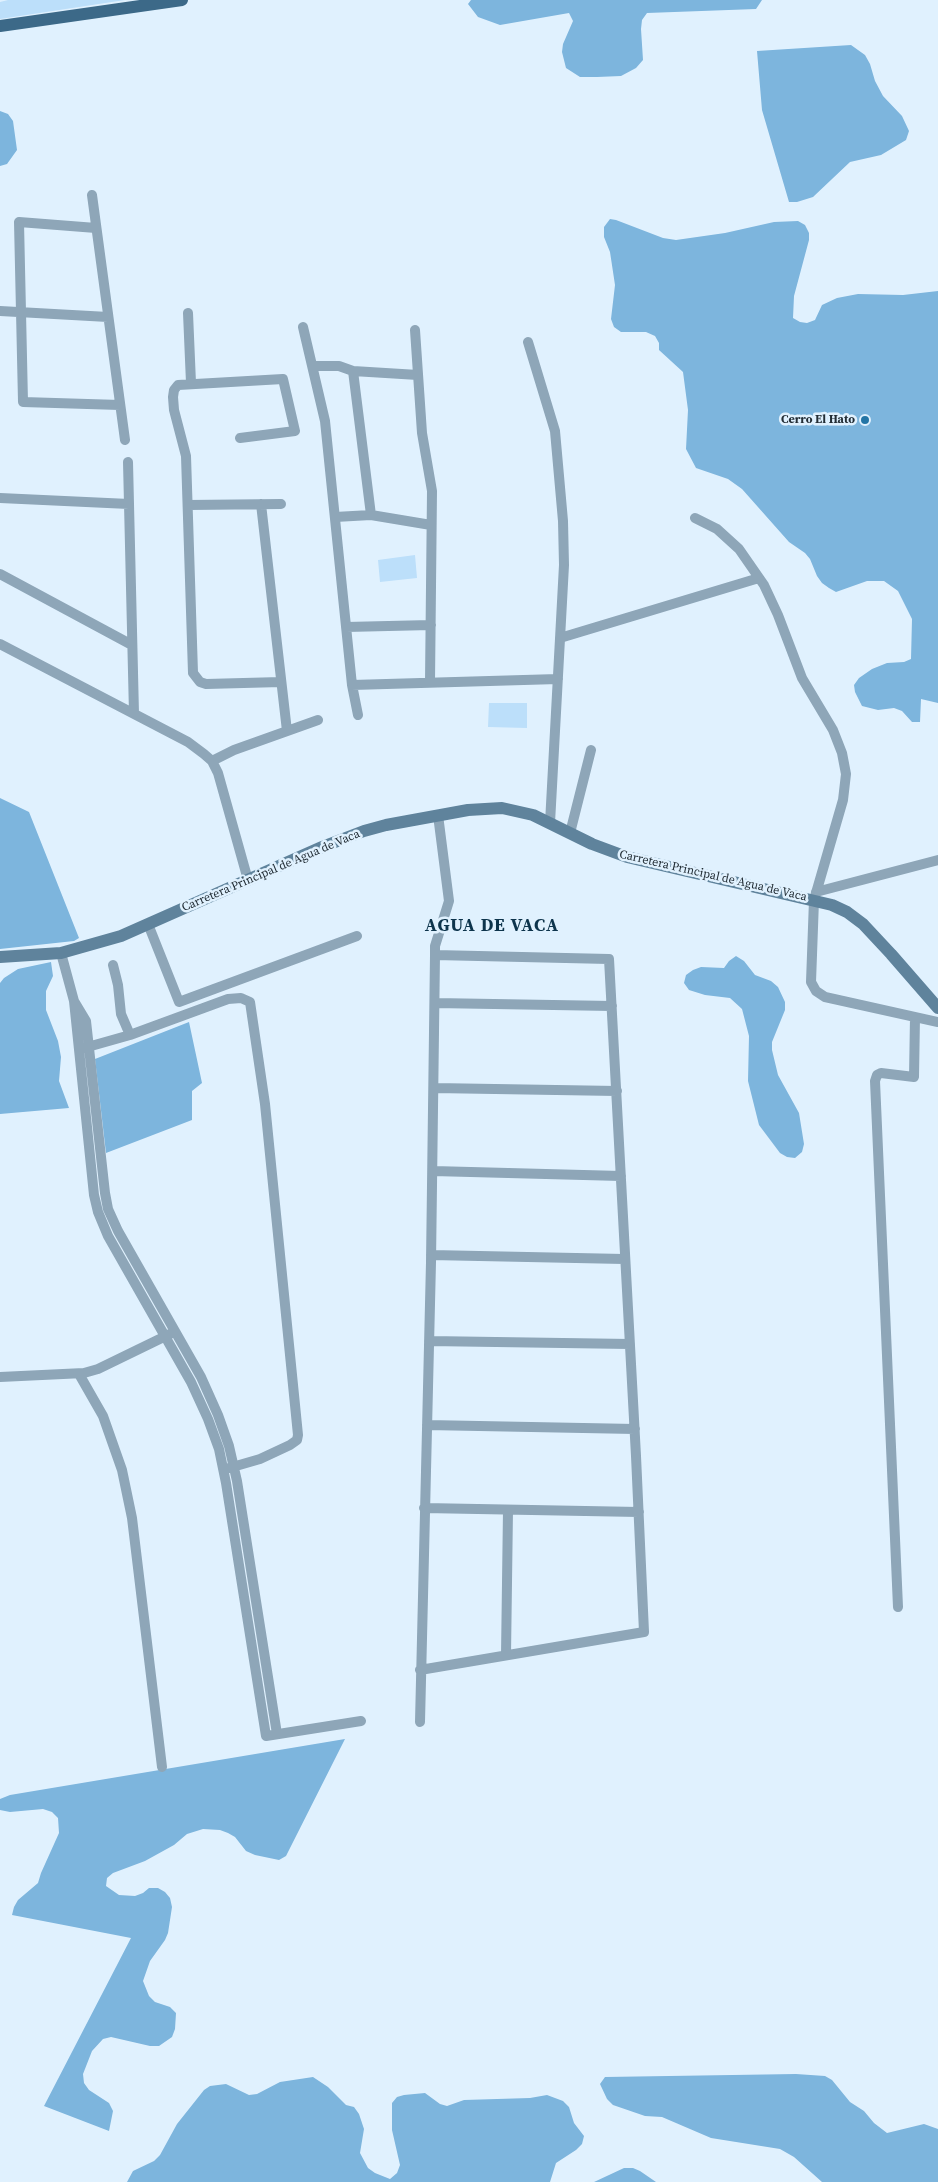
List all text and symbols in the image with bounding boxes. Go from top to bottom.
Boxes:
place label: Cerro El Hato [781,413,855,427]
marker: Cerro El Hato [859,414,871,426]
street label: Carretera Principal de Agua de Vaca [180,827,362,915]
street label: Carretera Principal de Agua de Vaca [618,847,808,905]
district label: AGUA DE VACA [423,915,561,937]

